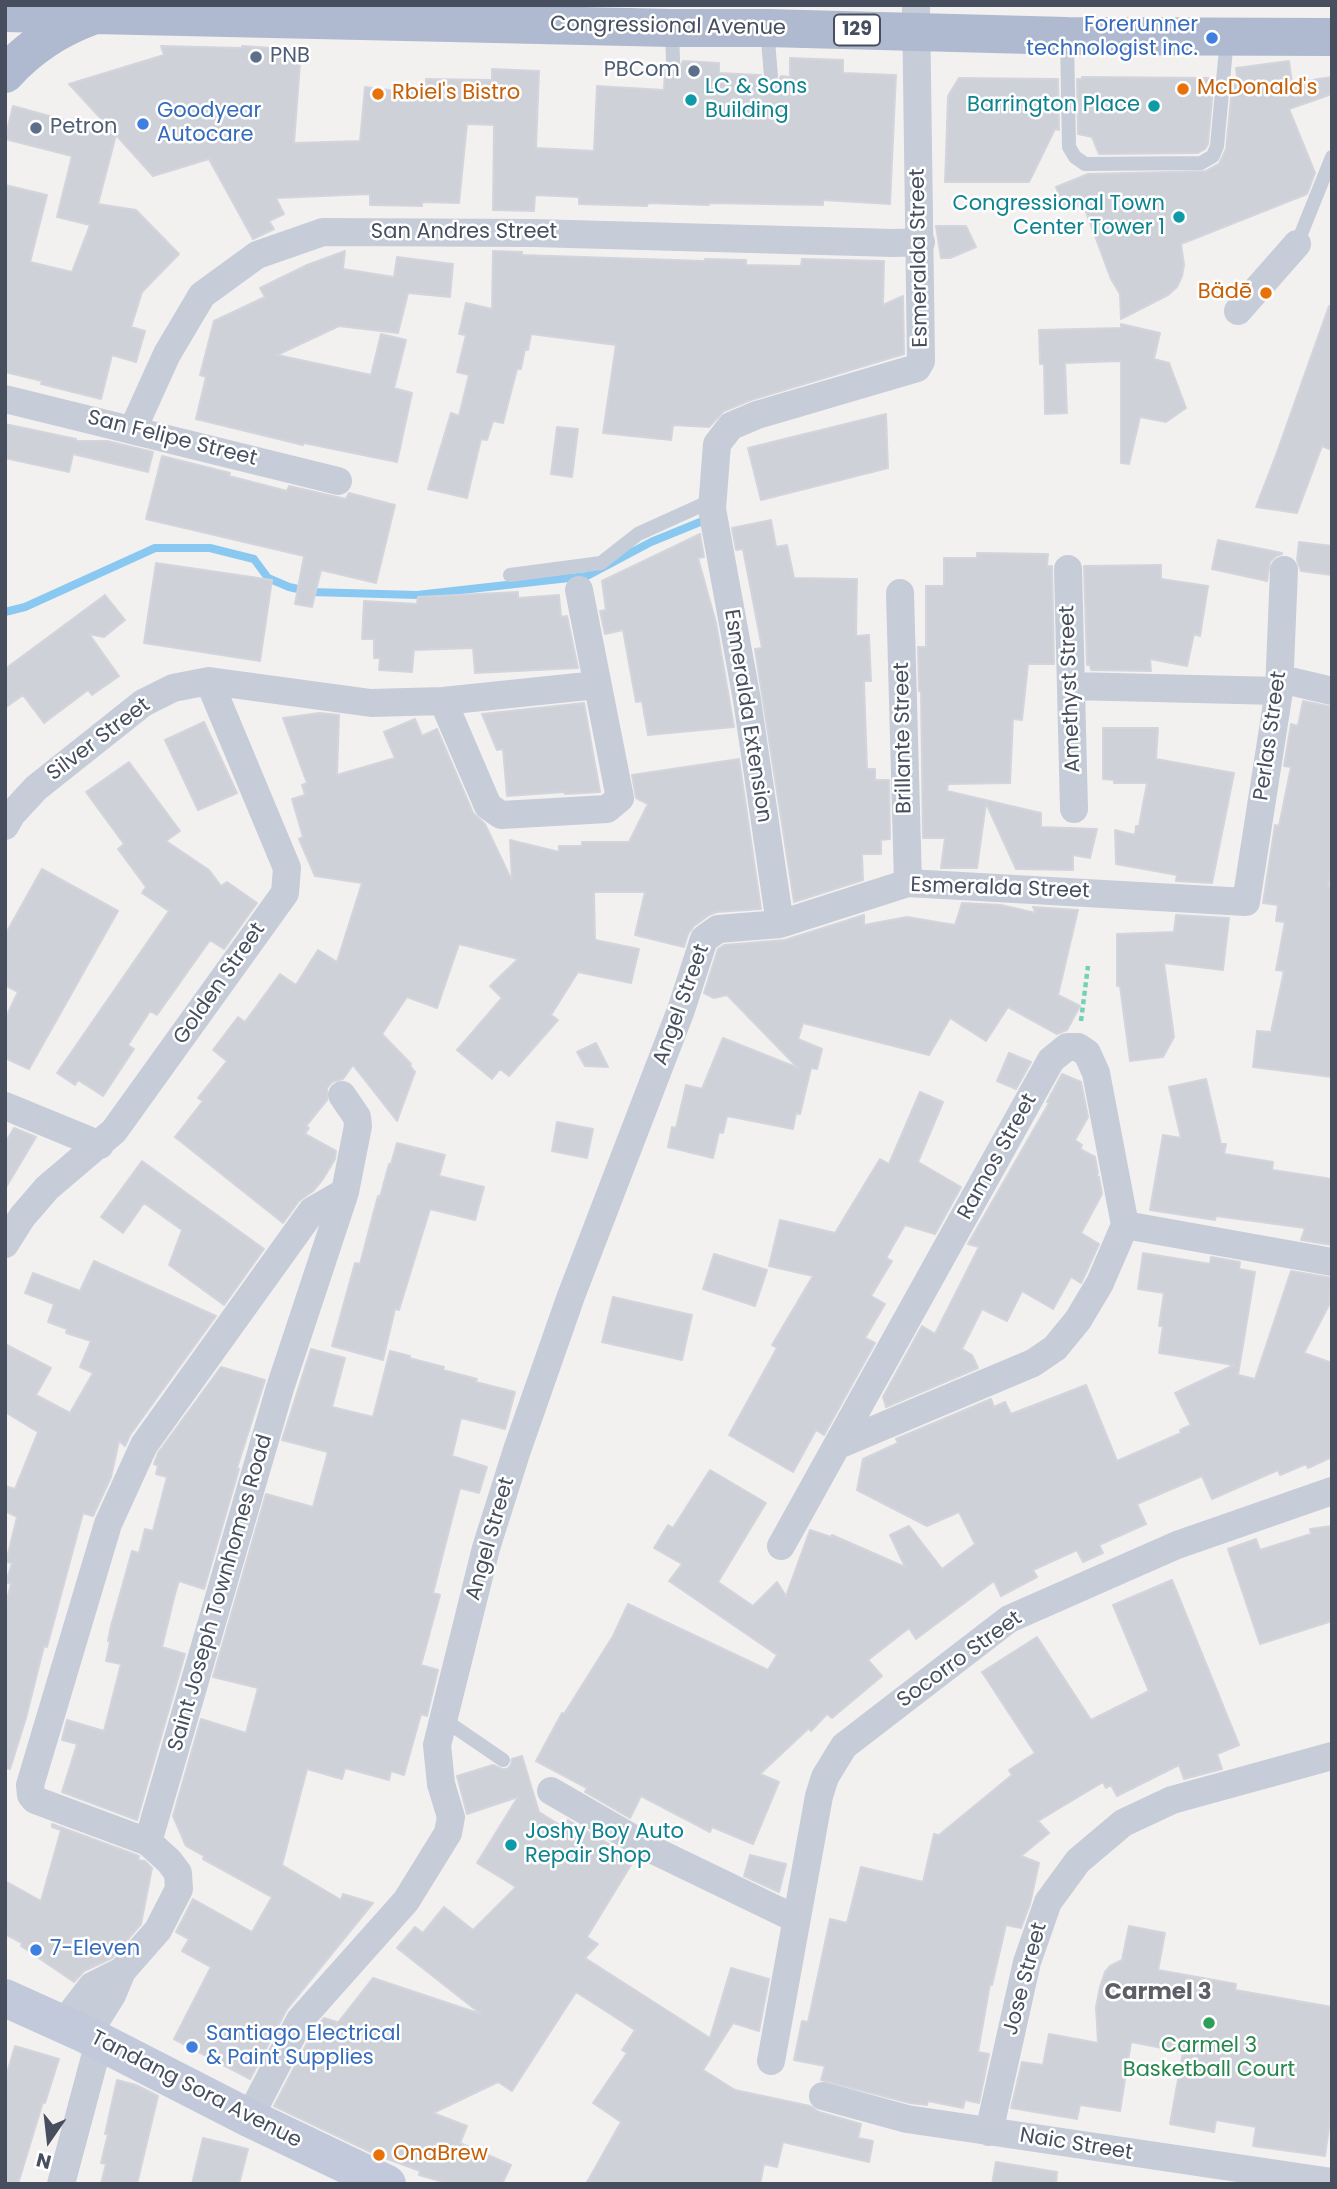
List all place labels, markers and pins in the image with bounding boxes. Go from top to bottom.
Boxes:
place label: Forerunner technologist inc. [1026,13,1198,63]
marker: Forerunner technologist inc. [1204,30,1220,46]
place label: PNB [270,44,310,70]
marker: PNB [248,49,264,65]
place label: PBCom [604,58,680,84]
marker: PBCom [686,63,702,79]
place label: LC & Sons Building [705,75,807,125]
place label: McDonald's [1197,76,1317,102]
place label: Rbiel's Bistro [392,81,520,107]
marker: McDonald's [1175,81,1191,97]
marker: Rbiel's Bistro [370,86,386,102]
marker: LC & Sons Building [683,92,699,108]
place label: Barrington Place [967,93,1140,119]
marker: Barrington Place [1146,98,1162,114]
place label: Goodyear Autocare [157,99,261,149]
place label: Petron [50,115,118,141]
marker: Goodyear Autocare [135,116,151,132]
marker: Petron [28,120,44,136]
place label: Congressional Town Center Tower 1 [952,192,1165,242]
marker: Congressional Town Center Tower 1 [1171,209,1187,225]
place label: Bädē [1198,280,1252,306]
marker: Bädē [1258,285,1274,301]
place label: Joshy Boy Auto Repair Shop [525,1820,684,1870]
marker: Joshy Boy Auto Repair Shop [503,1837,519,1853]
place label: 7-Eleven [50,1937,140,1963]
marker: 7-Eleven [28,1942,44,1958]
marker: Carmel 3 Basketball Court [1201,2015,1217,2031]
place label: Santiago Electrical & Paint Supplies [206,2022,401,2072]
place label: Carmel 3 Basketball Court [1123,2034,1295,2084]
marker: Santiago Electrical & Paint Supplies [184,2039,200,2055]
place label: OnaBrew [393,2142,488,2168]
marker: OnaBrew [371,2147,387,2163]

